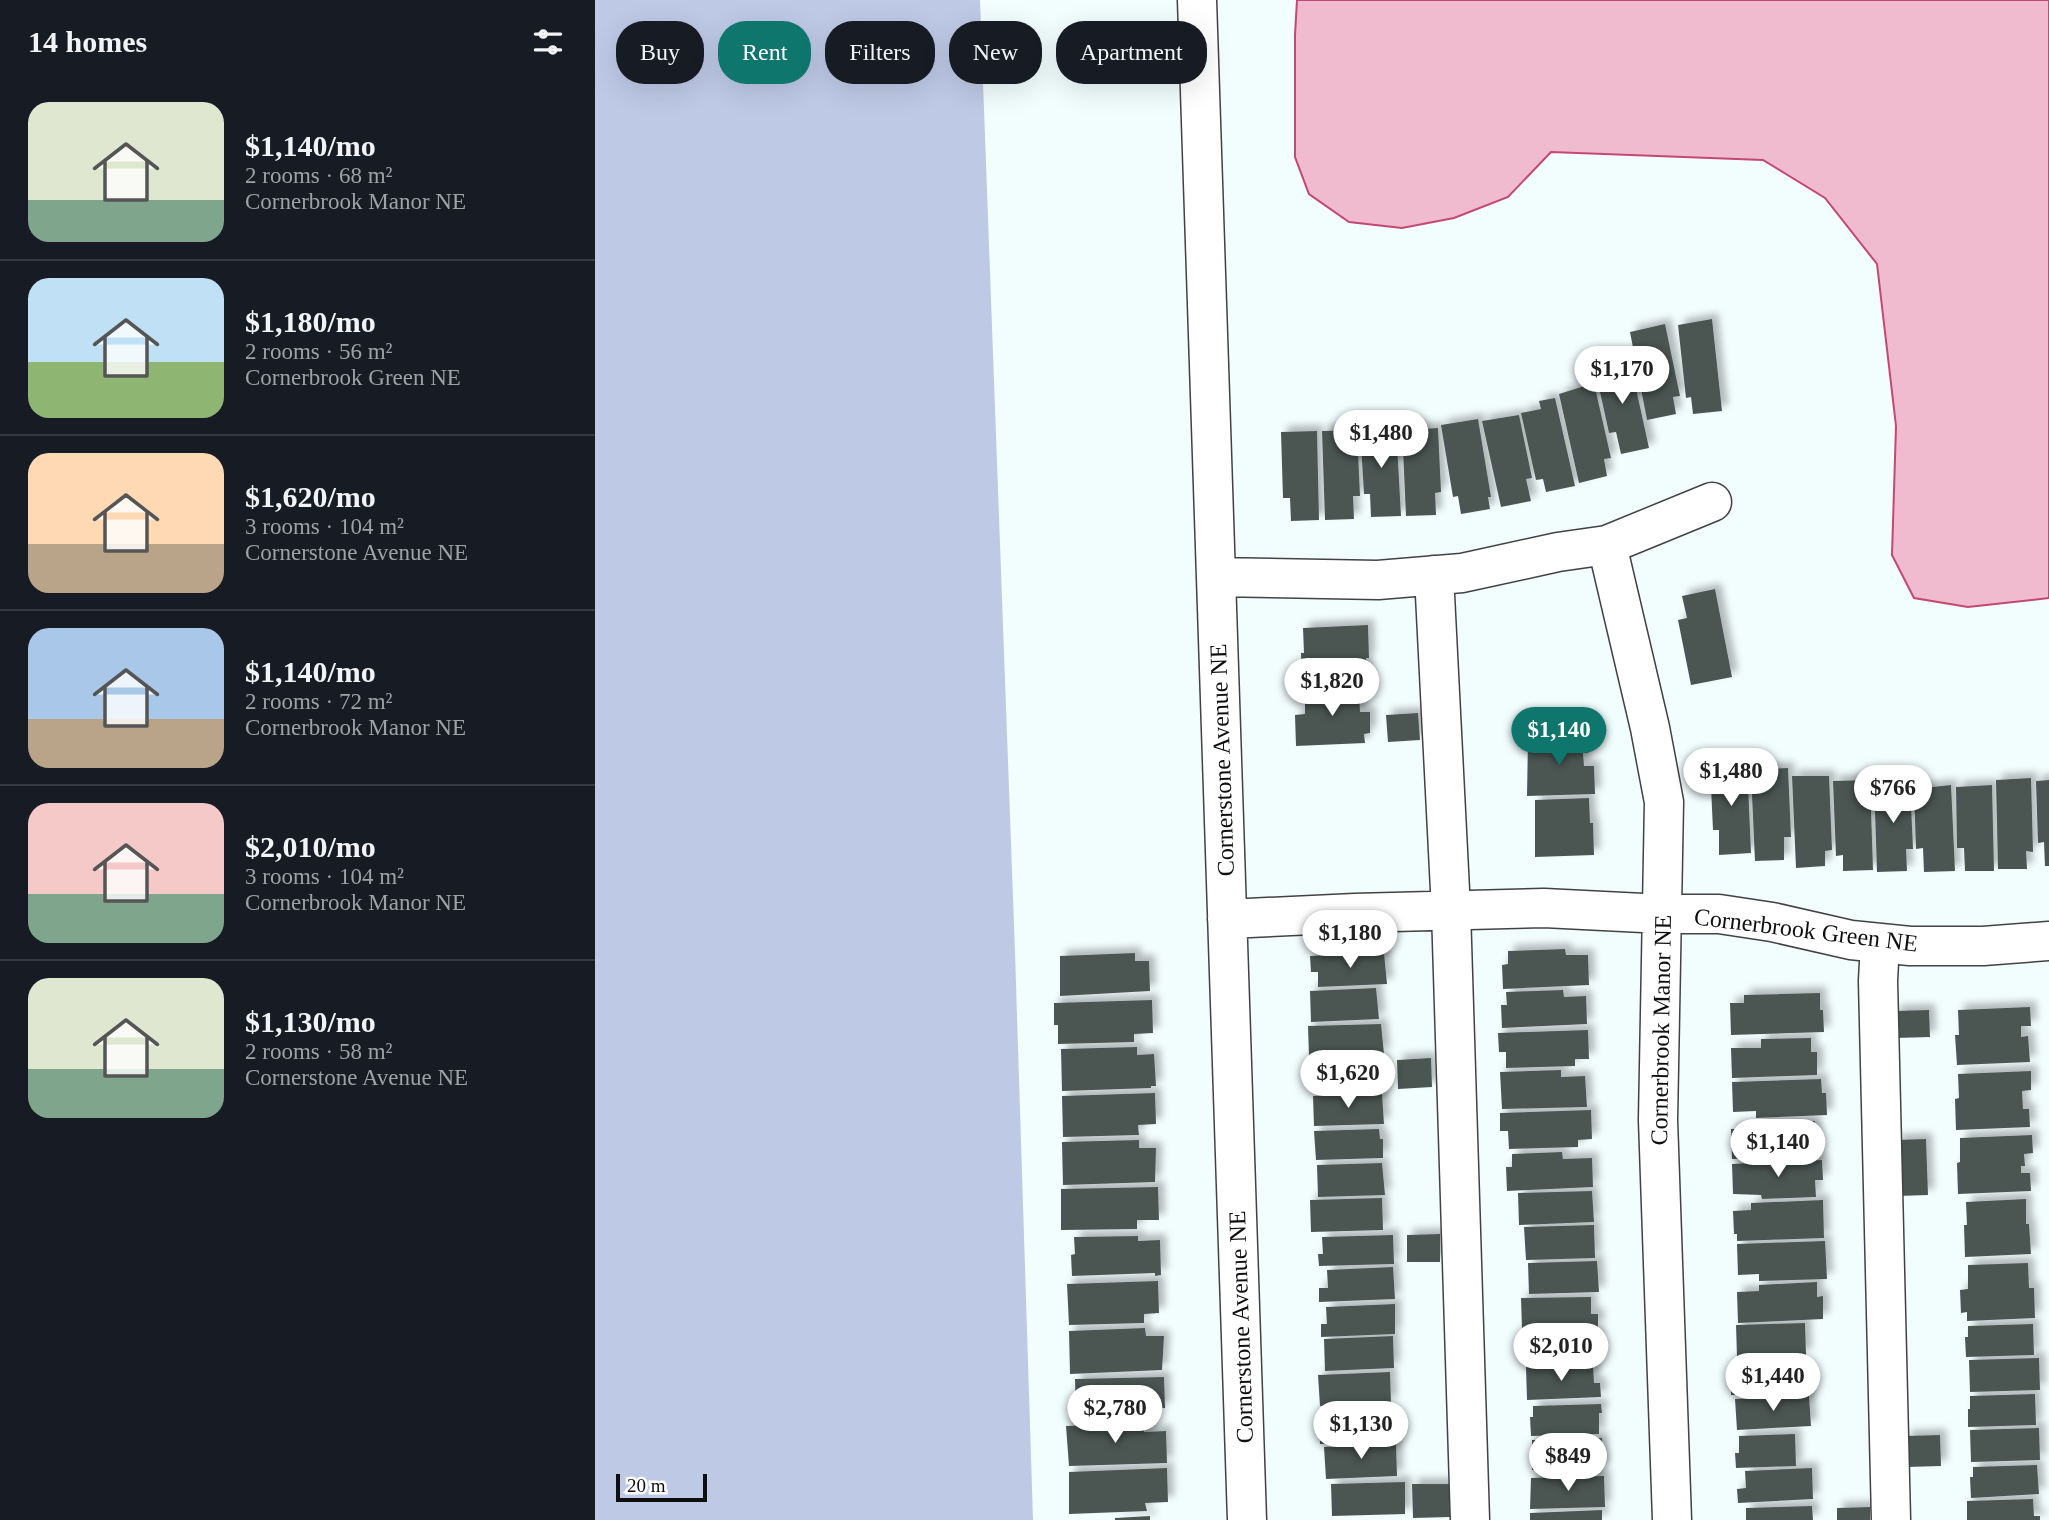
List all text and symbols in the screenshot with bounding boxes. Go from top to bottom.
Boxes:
chip: Buy [616,21,704,84]
chip: Rent [718,21,811,84]
chip: Filters [825,21,935,84]
chip: New [949,21,1042,84]
chip: Apartment [1056,21,1207,84]
icon: filters [529,23,567,61]
text: 14 homes [28,25,147,58]
text: $1,140/mo [245,129,376,162]
icon: home [84,130,168,214]
text: 2 rooms · 68 m² [245,163,392,188]
text: Cornerbrook Manor NE [245,189,466,214]
text: $1,180/mo [245,305,376,338]
icon: home [84,306,168,390]
text: 2 rooms · 56 m² [245,339,392,364]
pin: $1,170 [1565,346,1679,406]
text: $1,170 [1590,356,1654,381]
text: Cornerbrook Green NE [245,365,461,390]
pin: $1,480 [1324,410,1438,470]
text: $1,480 [1349,420,1413,445]
text: $1,620/mo [245,480,376,513]
icon: home [84,481,168,565]
text: 3 rooms · 104 m² [245,514,404,539]
text: Cornerstone Avenue NE [245,540,468,565]
street label: Cornerstone Avenue NE [1205,643,1239,877]
text: $1,140/mo [245,655,376,688]
icon: home [84,656,168,740]
pin: $1,820 [1275,658,1389,718]
text: $1,820 [1300,668,1364,693]
text: 2 rooms · 72 m² [245,689,392,714]
pin: $1,140 [1502,708,1616,767]
text: Cornerbrook Manor NE [245,715,466,740]
text: $1,140 [1527,717,1591,742]
pin: $1,480 [1674,748,1788,808]
text: $1,480 [1699,758,1763,783]
pin: $766 [1852,766,1934,825]
text: $766 [1870,775,1916,800]
text: $2,010/mo [245,830,376,863]
icon: home [84,831,168,915]
text: 3 rooms · 104 m² [245,864,404,889]
text: Cornerbrook Manor NE [245,890,466,915]
street label: Cornerbrook Green NE [1693,903,1919,957]
pin: $1,180 [1293,911,1407,970]
street label: Cornerbrook Manor NE [1646,914,1676,1146]
text: $1,180 [1318,920,1382,945]
text: $1,130/mo [245,1005,376,1038]
icon: home [84,1006,168,1090]
text: 2 rooms · 58 m² [245,1039,392,1064]
pin: $1,620 [1291,1050,1405,1110]
text: $1,620 [1316,1060,1380,1085]
text: Cornerstone Avenue NE [245,1065,468,1090]
pin: $1,140 [1721,1120,1835,1179]
text: $1,140 [1746,1129,1810,1154]
street label: Cornerstone Avenue NE [1224,1210,1258,1444]
pin: $2,010 [1504,1324,1618,1383]
text: $2,010 [1529,1333,1593,1358]
pin: $1,440 [1716,1354,1830,1413]
text: $1,440 [1741,1363,1805,1388]
pin: $2,780 [1058,1386,1172,1445]
text: $2,780 [1083,1395,1147,1420]
pin: $1,130 [1304,1402,1418,1461]
text: $1,130 [1329,1411,1393,1436]
pin: $849 [1527,1434,1609,1493]
text: $849 [1545,1443,1591,1468]
scale bar [616,1471,707,1503]
text: 20 m [627,1475,666,1496]

